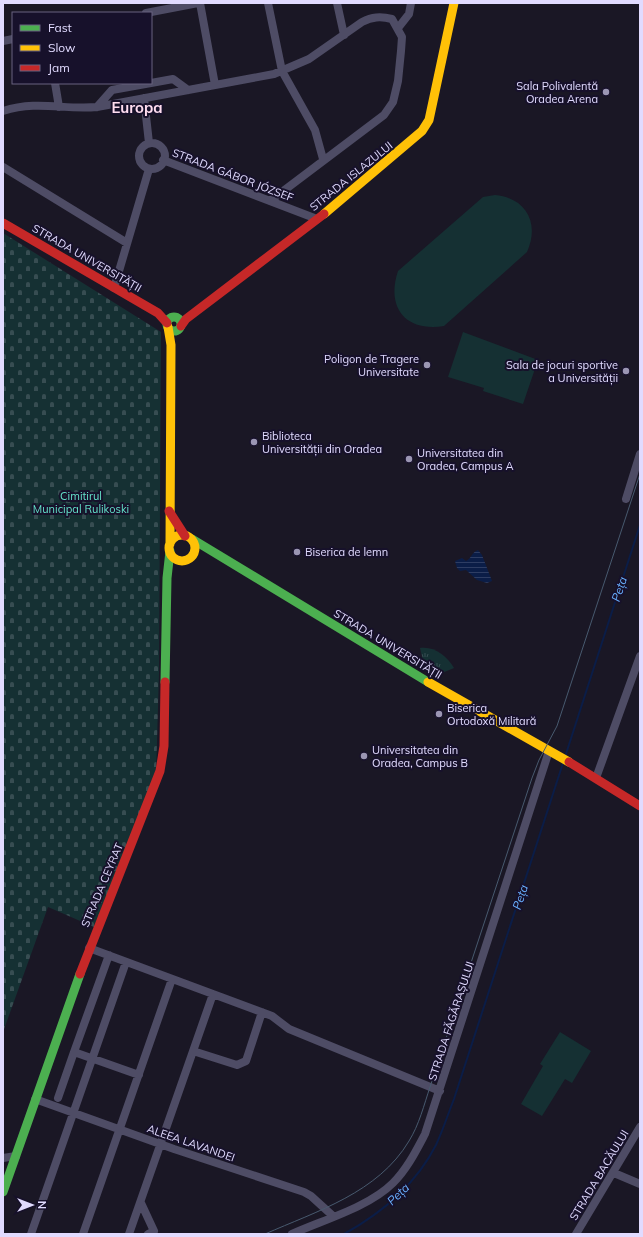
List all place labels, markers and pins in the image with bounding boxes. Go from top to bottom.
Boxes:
place label: Sala Polivalentă Oradea Arena [516,79,598,106]
marker: Sala Polivalentă Oradea Arena [601,87,611,97]
place label: Poligon de Tragere Universitate [324,352,419,379]
place label: Sala de jocuri sportive a Universității [506,358,618,386]
marker: Poligon de Tragere Universitate [422,360,432,370]
marker: Sala de jocuri sportive a Universității [621,366,631,376]
place label: Biblioteca Universității din Oradea [262,429,382,457]
marker: Biblioteca Universității din Oradea [249,437,259,447]
place label: Universitatea din Oradea, Campus A [417,446,514,473]
marker: Universitatea din Oradea, Campus A [404,454,414,464]
place label: Biserica de lemn [305,545,388,559]
marker: Biserica de lemn [292,547,302,557]
place label: Biserica Ortodoxă Militară [447,701,536,728]
marker: Biserica Ortodoxă Militară [434,709,444,719]
place label: Universitatea din Oradea, Campus B [372,743,468,770]
marker: Universitatea din Oradea, Campus B [359,751,369,761]

